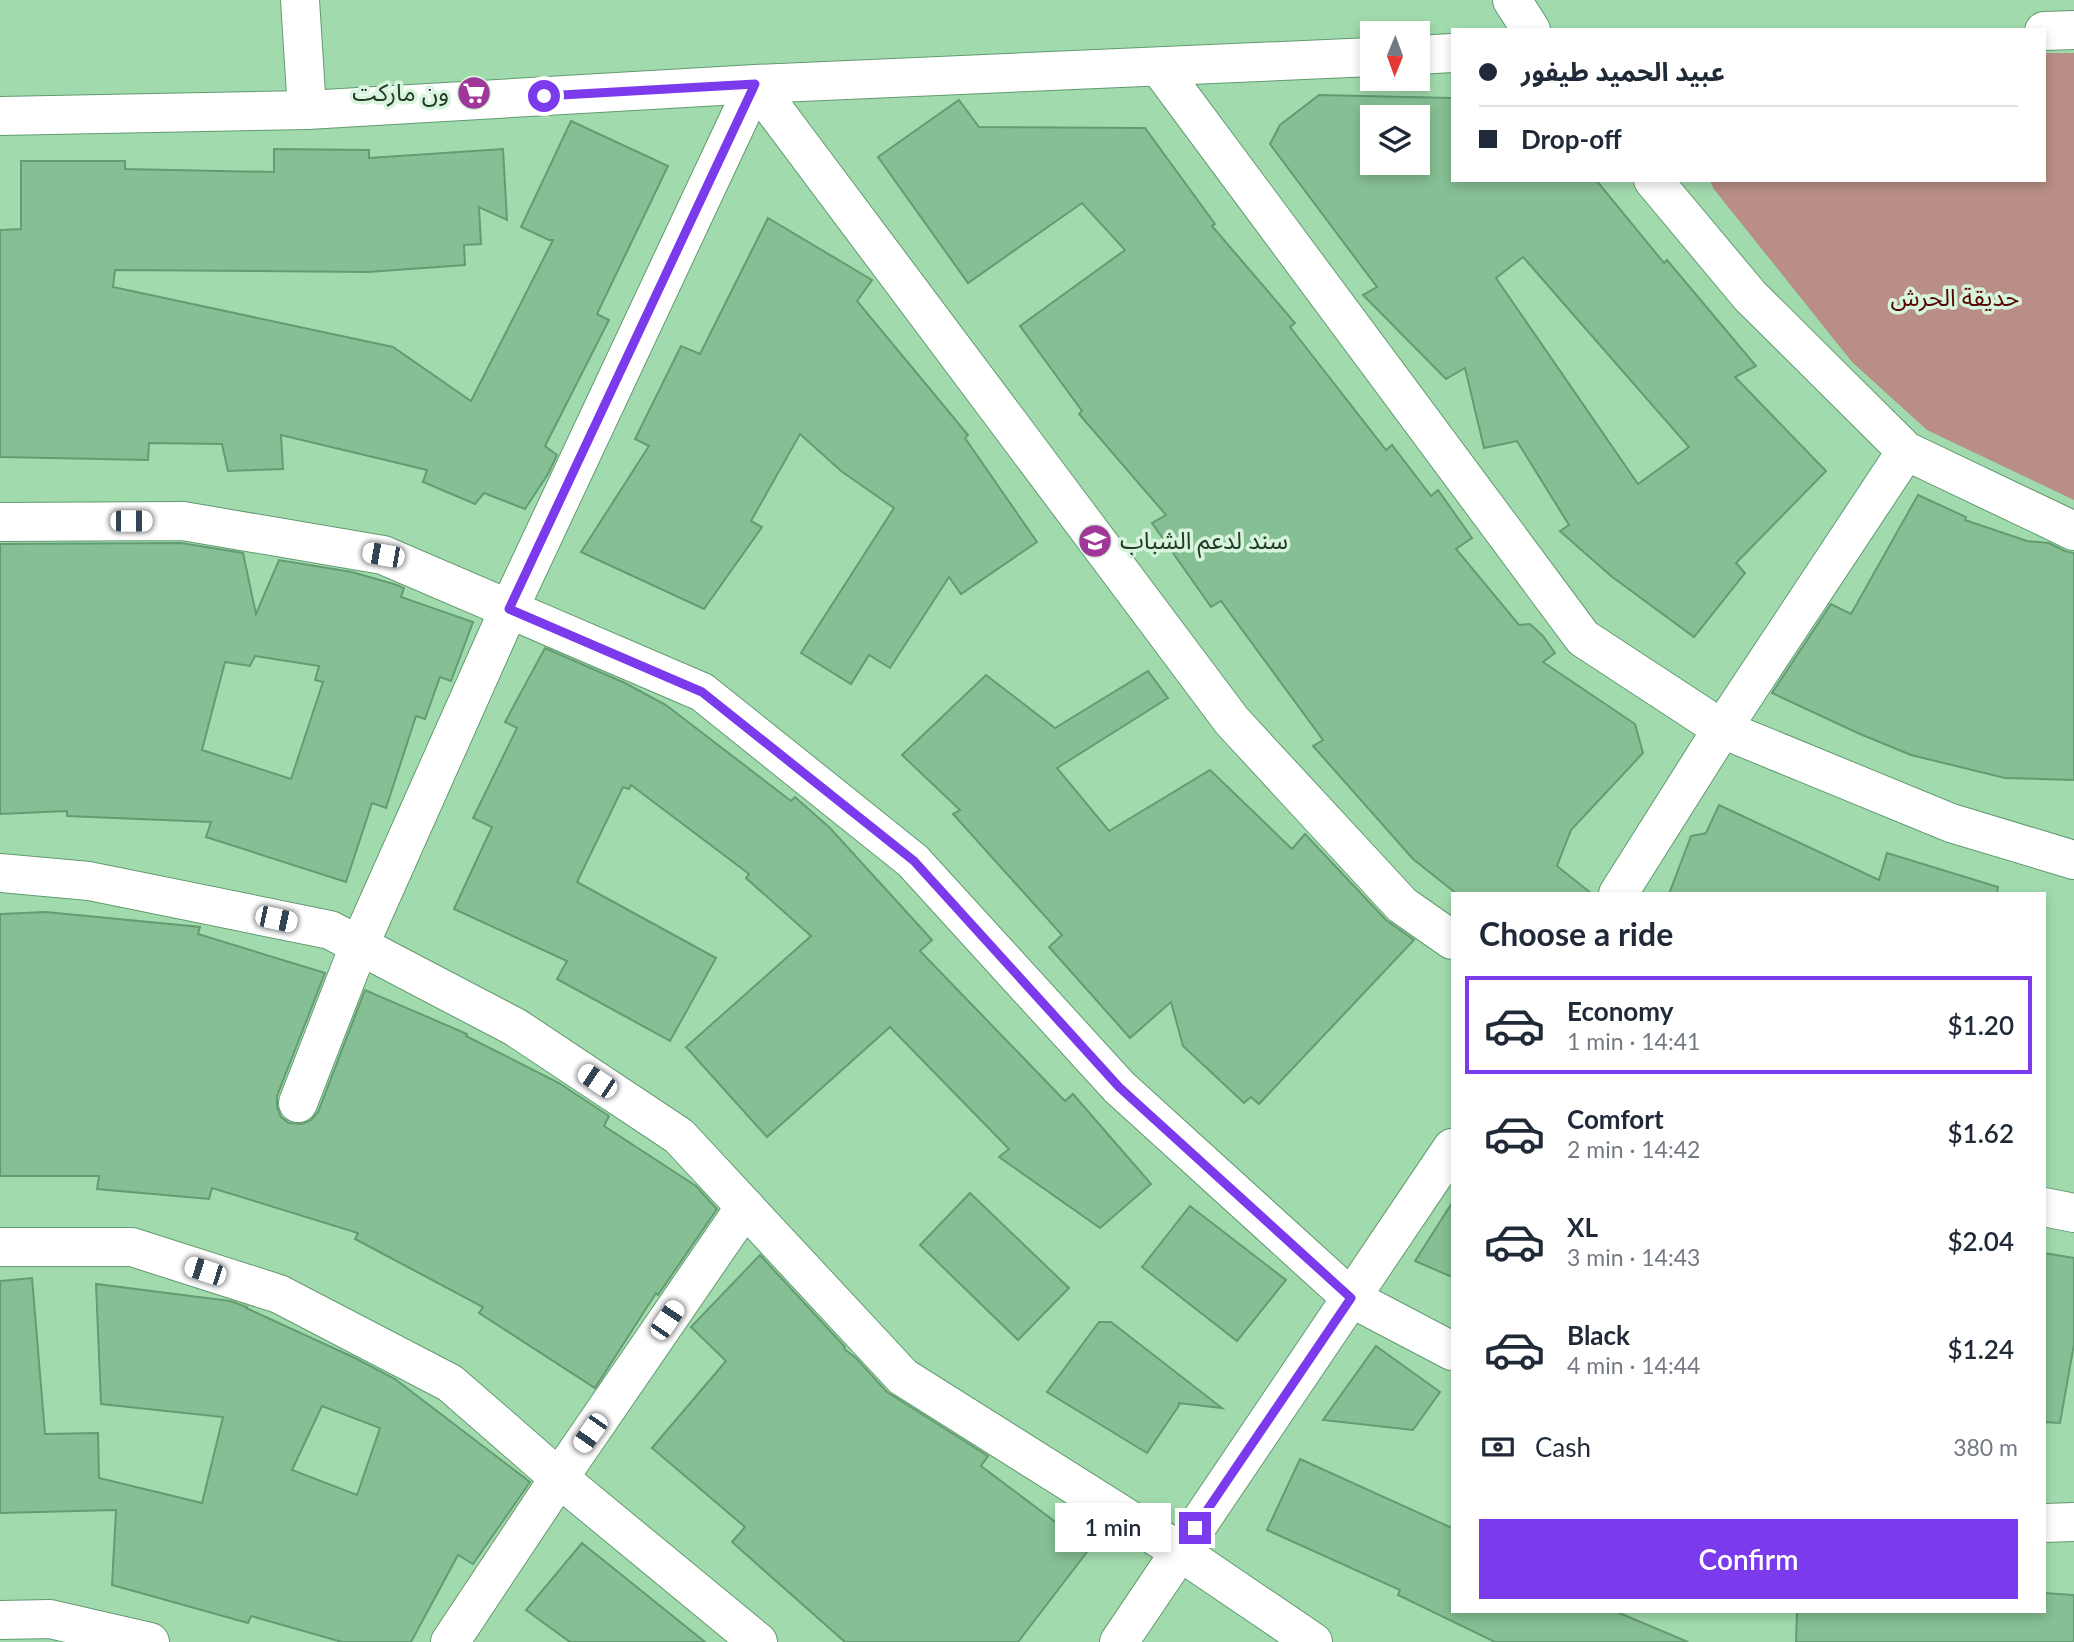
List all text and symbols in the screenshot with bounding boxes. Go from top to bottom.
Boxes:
north arrow [1360,21,1430,91]
map controls [1360,21,1430,175]
text: عبيد الحميد طيفور [1521,55,1725,87]
supermarket icon: ون ماركت [455,74,493,112]
place label: ون ماركت [352,77,449,107]
route start [528,80,560,112]
button: layers [1360,105,1430,175]
text: Drop-off [1521,123,1622,155]
park label: حديقة الحرش [1891,282,2019,312]
car [111,511,153,532]
school or university icon: سند لدعم الشباب [1076,522,1114,560]
place label: سند لدعم الشباب [1120,525,1288,558]
car [361,541,406,569]
car [254,904,299,934]
text: Choose a ride [1479,914,1673,953]
icon: car [1483,994,1546,1057]
text: Economy [1567,995,1673,1027]
text: $1.20 [1948,1009,2014,1041]
text: 1 min · 14:41 [1567,1027,1700,1055]
car [574,1061,621,1101]
icon: car [1483,1102,1546,1165]
text: Comfort [1567,1103,1664,1135]
text: $1.62 [1948,1117,2014,1149]
text: 2 min · 14:42 [1567,1135,1700,1163]
icon: car [1483,1210,1546,1273]
text: XL [1567,1211,1598,1243]
text: $2.04 [1948,1225,2014,1257]
text: 3 min · 14:43 [1567,1243,1700,1271]
car [182,1255,229,1287]
car [647,1297,688,1343]
icon: car [1483,1318,1546,1381]
text: Black [1567,1319,1630,1351]
text: $1.24 [1948,1333,2014,1365]
text: 4 min · 14:44 [1567,1351,1700,1379]
car [570,1410,611,1456]
icon: cash [1479,1428,1517,1466]
text: Cash [1535,1431,1591,1463]
text: 380 m [1953,1433,2018,1461]
callout: 1 min [1055,1504,1170,1552]
route end [1179,1512,1211,1544]
text: 1 min [1085,1513,1141,1541]
button: Confirm [1479,1519,2018,1599]

